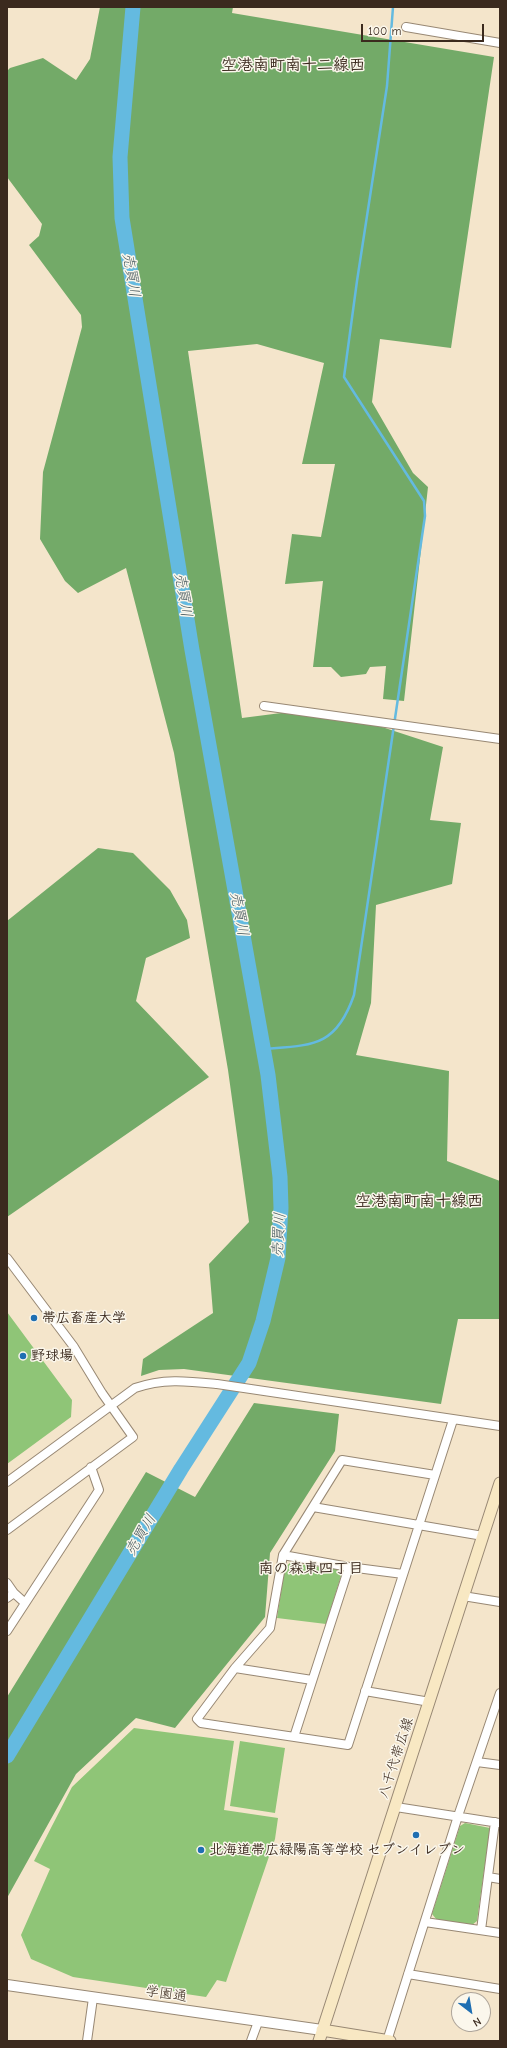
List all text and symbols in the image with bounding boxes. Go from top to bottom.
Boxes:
scale bar [363,16,486,42]
text: 100 m [368,24,401,38]
district label: 空港南町南十二線西 [221,55,365,75]
water label: 売買川 [119,251,143,299]
water label: 売買川 [171,571,195,619]
water label: 売買川 [226,890,252,938]
district label: 空港南町南十線西 [355,1191,483,1211]
water label: 売買川 [268,1212,290,1258]
place label: 帯広畜産大学 [42,1310,126,1326]
marker: 帯広畜産大学 [29,1313,39,1323]
place label: 野球場 [31,1348,73,1364]
marker: 野球場 [18,1351,28,1361]
water label: 売買川 [122,1511,160,1559]
district label: 南の森東四丁目 [259,1560,363,1578]
street label: 八千代帯広線 [375,1715,417,1801]
marker: セブンイレブン [411,1830,421,1840]
place label: 北海道帯広緑陽高等学校 [209,1842,363,1858]
place label: セブンイレブン [367,1842,465,1858]
marker: 北海道帯広緑陽高等学校 [196,1845,206,1855]
street label: 学園通 [144,1983,188,2005]
north arrow [451,1992,491,2032]
text: N [470,2014,483,2029]

